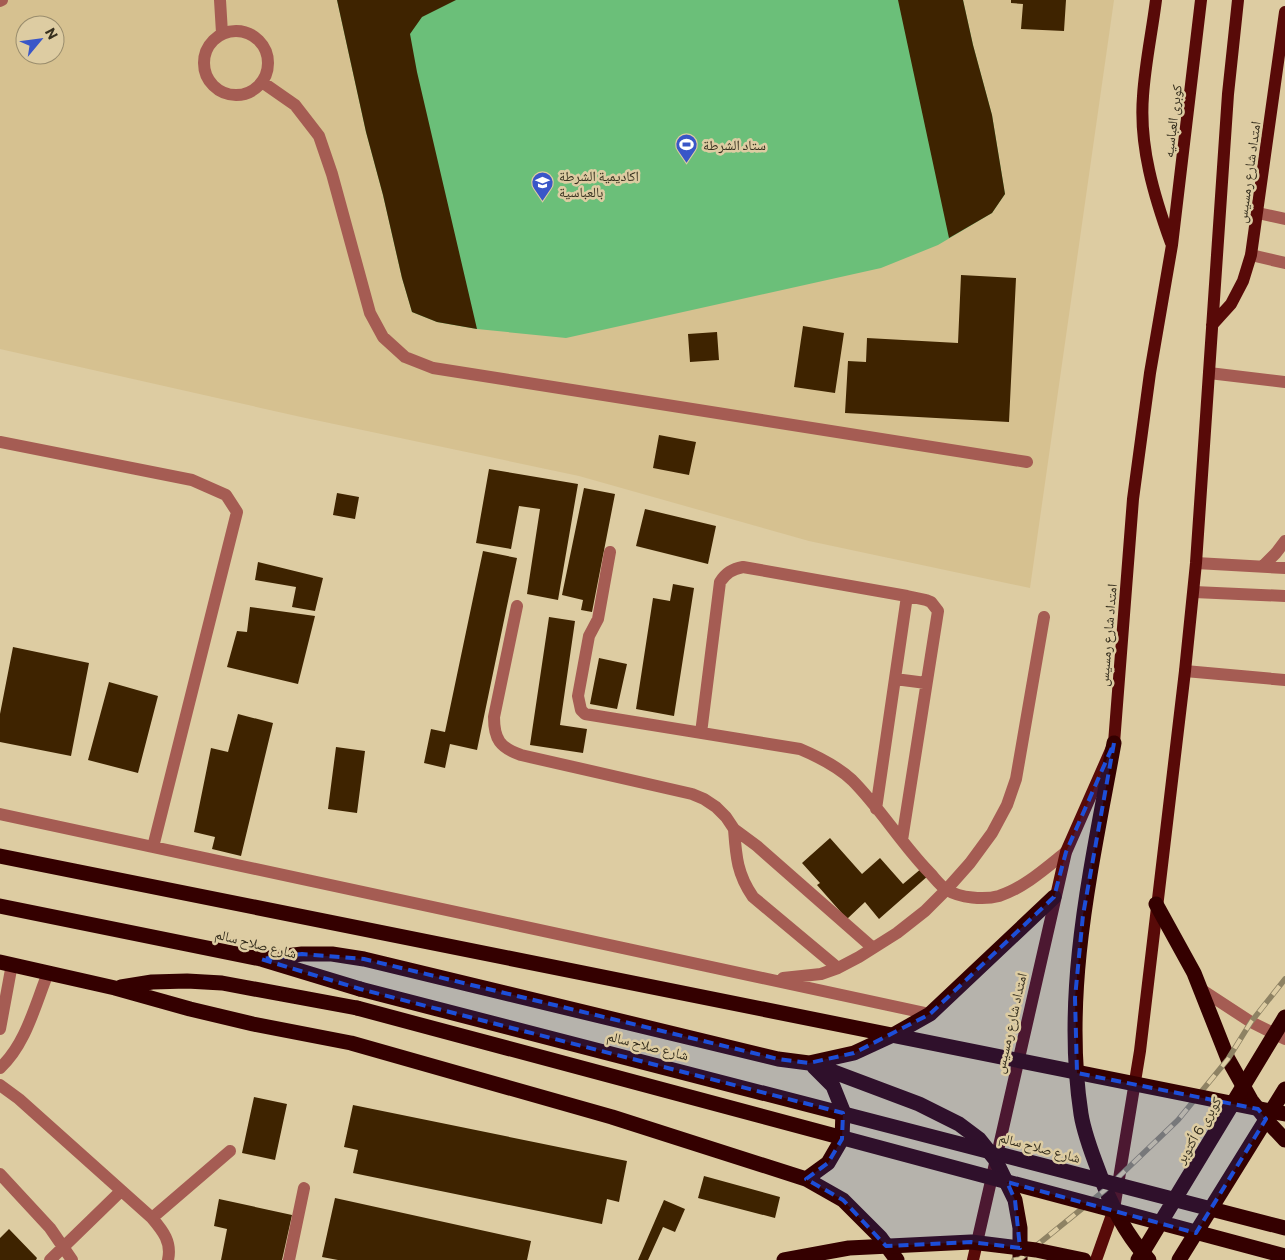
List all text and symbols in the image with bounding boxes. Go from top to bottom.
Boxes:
north arrow [15,15,65,65]
text: N [42,25,62,42]
street label: كوبرى العباسيه [1159,83,1186,159]
street label: امتداد شارع رمسيس [1232,120,1266,224]
sports icon: ستاد الشرطة [675,132,699,163]
place label: ستاد الشرطة [703,136,766,154]
place label: اكاديمية الشرطة بالعباسية [559,167,639,200]
school or university icon: اكاديمية الشرطة بالعباسية [531,171,555,202]
street label: امتداد شارع رمسيس [1094,583,1122,687]
street label: شارع صلاح سالم [213,925,299,963]
street label: امتداد شارع رمسيس [990,971,1032,1075]
street label: شارع صلاح سالم [605,1027,691,1065]
street label: كوبرى 6 أكتوبر [1171,1093,1225,1168]
street label: شارع صلاح سالم [997,1128,1083,1168]

